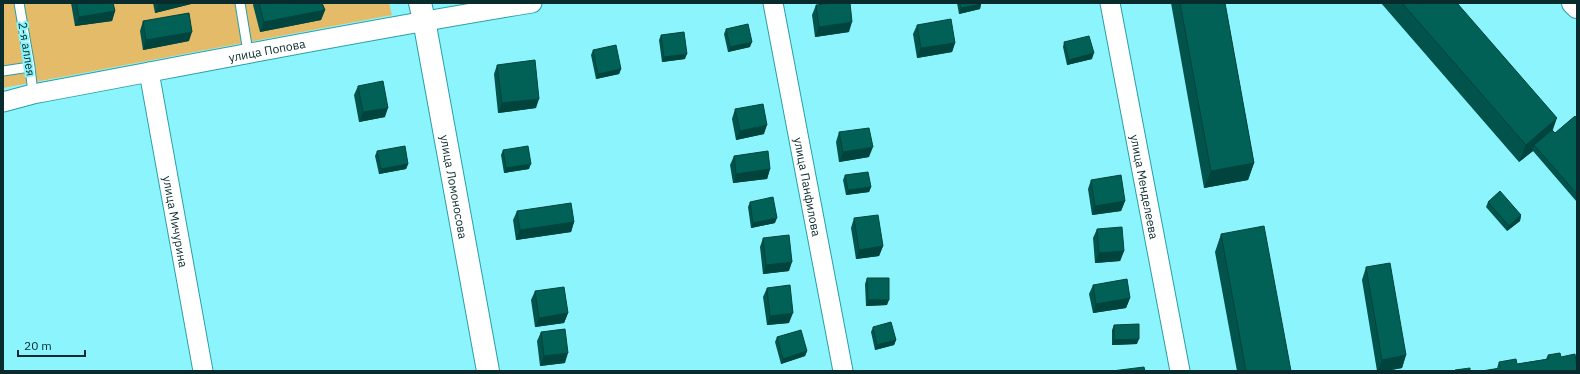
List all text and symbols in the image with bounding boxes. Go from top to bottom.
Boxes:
street label: 2-я аллея [15,21,39,77]
street label: улица Попова [227,35,307,64]
street label: улица Ломоносова [438,133,471,241]
street label: улица Менделеева [1128,133,1162,241]
street label: улица Панфилова [791,136,825,238]
street label: улица Мичурина [160,175,192,269]
scale bar [18,332,85,358]
text: 20 m [24,338,52,353]

